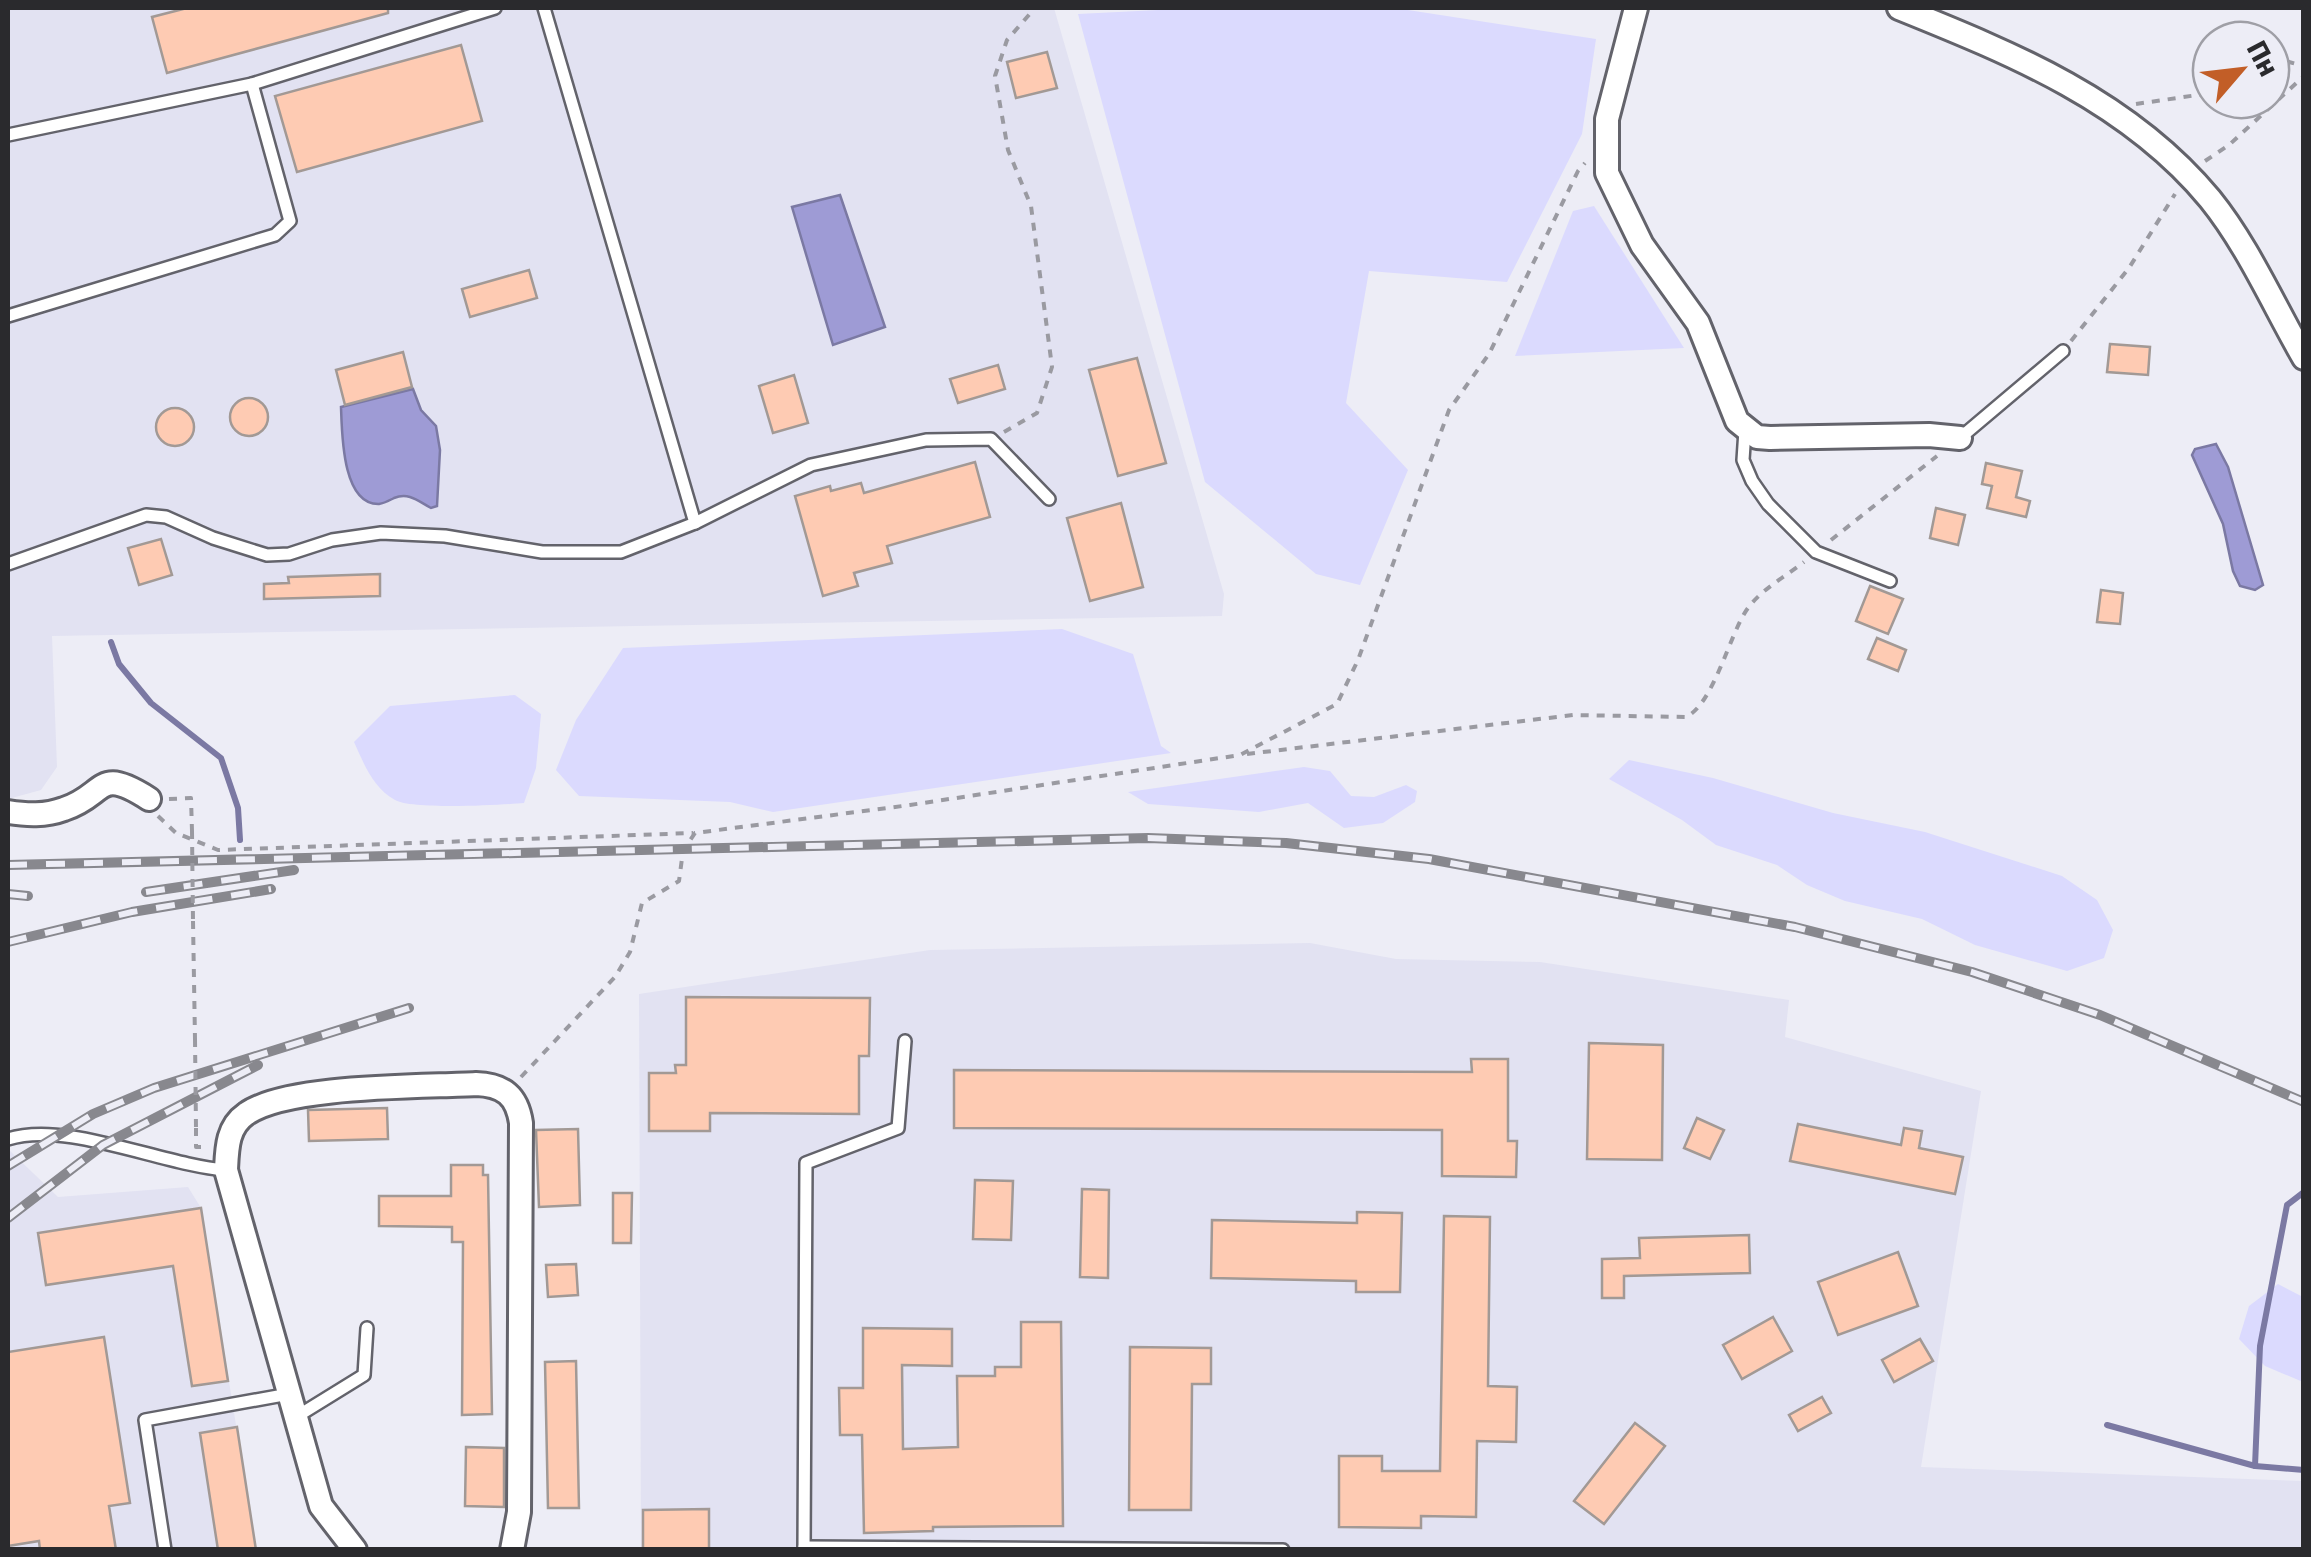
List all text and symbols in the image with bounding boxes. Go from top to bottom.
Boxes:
north arrow [2191,20,2291,120]
text: Пн [2240,35,2285,82]

